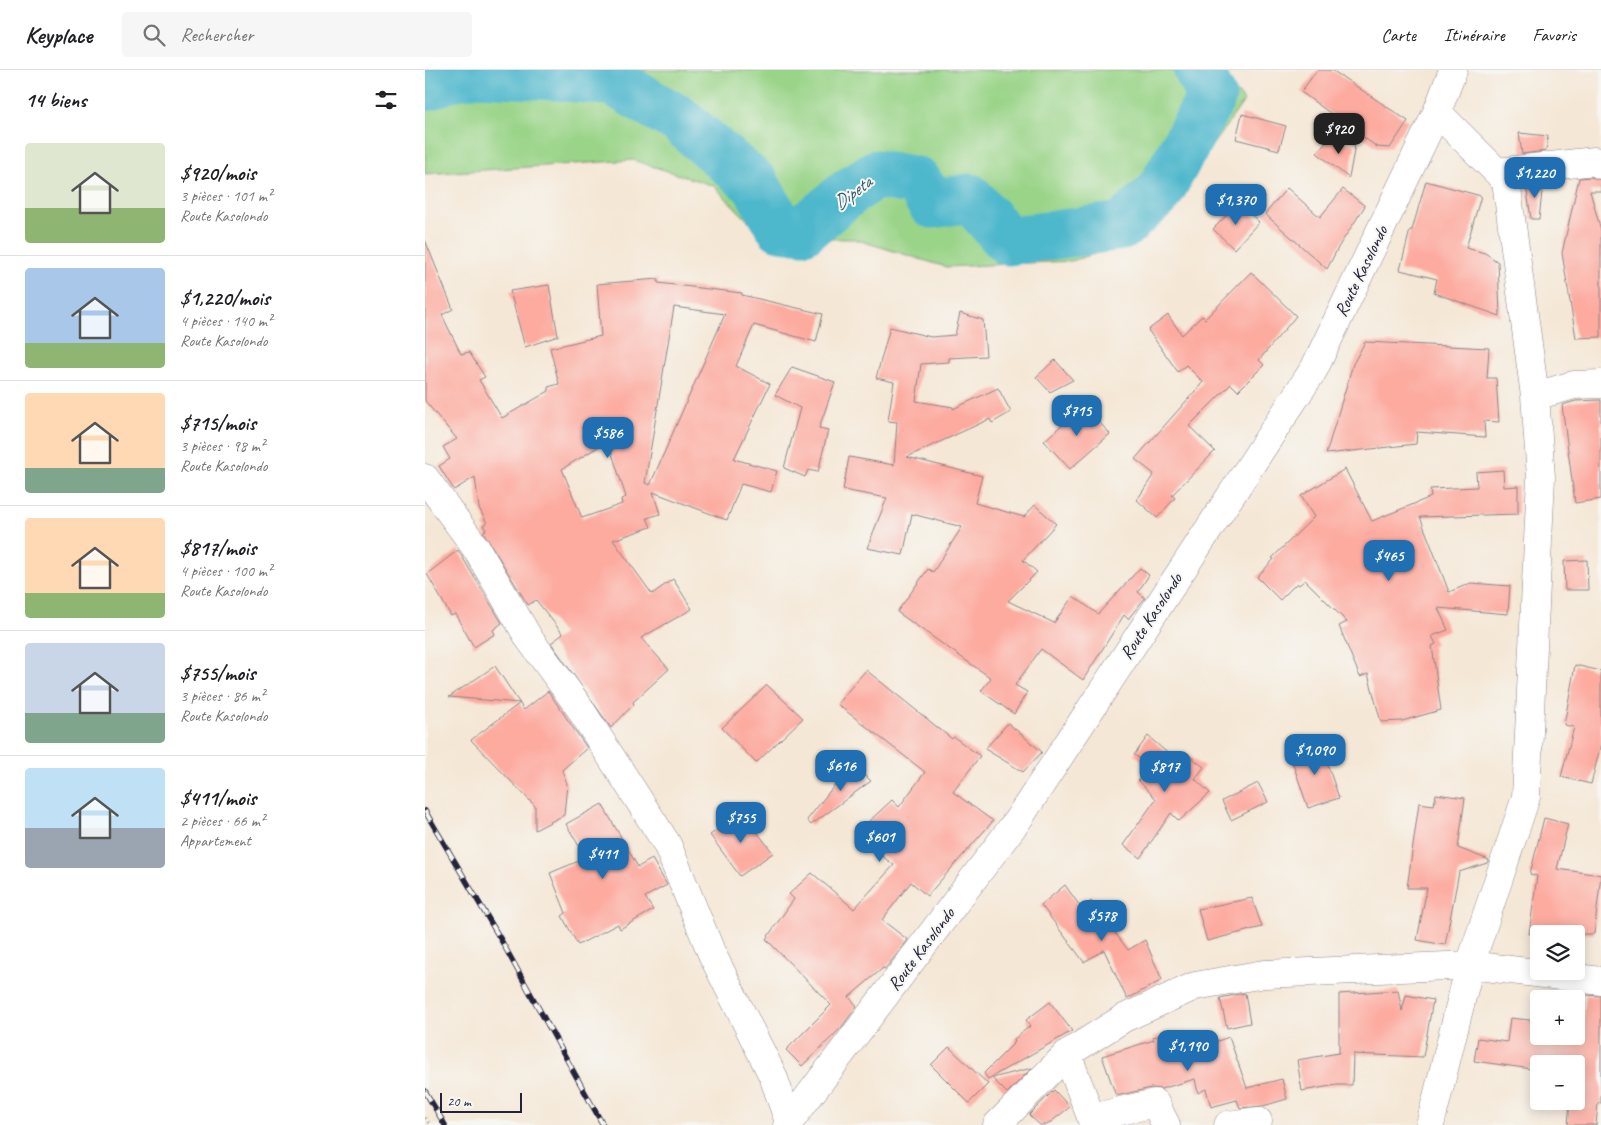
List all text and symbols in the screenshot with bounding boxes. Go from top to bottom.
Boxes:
search box [122,12,472,57]
text: Keyplace [25,20,92,50]
icon: search [140,21,168,49]
text: Rechercher [180,23,253,47]
text: Carte [1381,24,1416,46]
text: Itinéraire [1444,24,1505,46]
text: Favoris [1533,24,1576,46]
icon: filters [372,86,400,114]
text: 14 biens [25,87,86,113]
pin: $920 [1309,112,1369,155]
text: $920 [1325,119,1353,139]
pin: $1,220 [1494,156,1576,199]
text: $920/mois [180,160,256,186]
icon: home [65,163,125,223]
text: $1,220 [1515,163,1555,183]
water label: Dipeta [829,169,878,215]
pin: $1,370 [1195,184,1277,226]
text: 3 pièces · 101 m² [180,186,272,206]
text: $1,370 [1216,190,1256,210]
text: Route Kasolondo [180,206,267,226]
street label: Route Kasolondo [1330,221,1393,320]
text: $1,220/mois [180,285,270,311]
icon: home [65,288,125,348]
text: 4 pièces · 140 m² [180,311,272,331]
text: Route Kasolondo [180,331,267,351]
pin: $715 [1047,394,1107,437]
text: $715 [1063,401,1091,421]
text: $715/mois [180,410,256,436]
icon: home [65,413,125,473]
pin: $586 [578,416,638,459]
text: $586 [594,423,622,443]
text: 3 pièces · 98 m² [180,436,265,456]
text: Route Kasolondo [180,456,267,476]
text: $817/mois [180,535,256,561]
icon: home [65,538,125,598]
pin: $465 [1359,540,1419,582]
text: $465 [1375,546,1403,566]
text: 4 pièces · 100 m² [180,561,272,581]
street label: Route Kasolondo [1115,567,1188,663]
text: Route Kasolondo [180,581,267,601]
text: $755/mois [180,660,255,686]
icon: home [65,663,125,723]
text: 3 pièces · 86 m² [180,686,265,706]
text: Route Kasolondo [180,706,267,726]
pin: $1,090 [1274,734,1356,776]
text: $1,090 [1296,740,1334,760]
pin: $616 [811,750,871,792]
pin: $817 [1135,750,1195,793]
text: $616 [826,756,856,776]
text: $817 [1151,757,1179,777]
text: $411/mois [180,785,256,811]
icon: home [65,788,125,848]
pin: $755 [711,802,771,844]
text: $755 [727,808,755,828]
text: 2 pièces · 66 m² [180,811,265,831]
pin: $601 [850,820,910,863]
text: $601 [865,827,895,847]
text: Appartement [180,831,251,851]
pin: $411 [573,838,633,880]
text: $411 [589,844,617,864]
pin: $578 [1072,900,1132,942]
street label: Route Kasolondo [883,902,960,995]
text: $578 [1088,906,1116,926]
map controls [1530,925,1585,1110]
button: layers [1530,925,1585,980]
button: + [1530,990,1585,1045]
pin: $1,190 [1147,1030,1229,1072]
text: $1,190 [1169,1036,1207,1056]
button: − [1530,1055,1585,1110]
scale bar [440,1090,523,1113]
text: 20 m [447,1093,471,1110]

